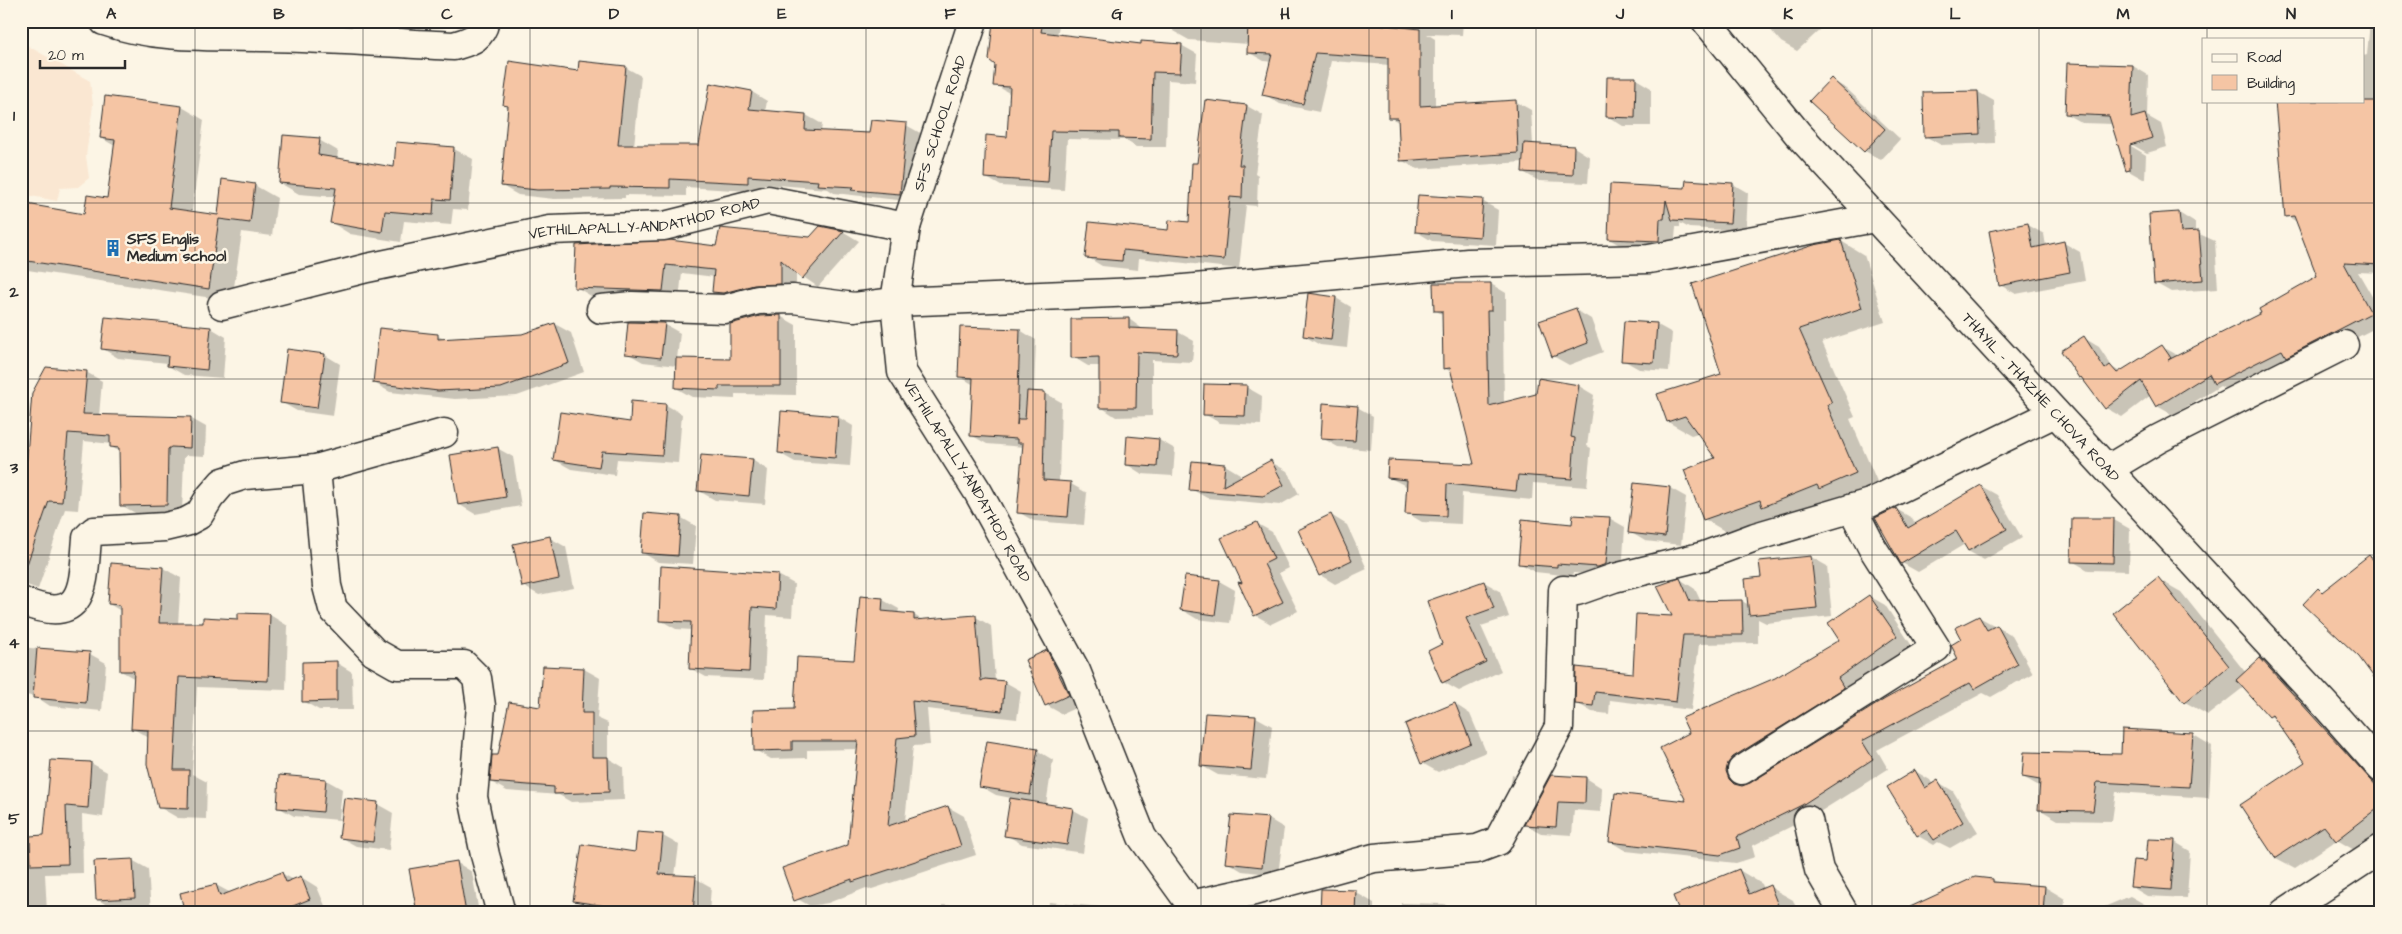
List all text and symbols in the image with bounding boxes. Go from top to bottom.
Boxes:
text: A [106,3,117,25]
text: B [273,3,285,25]
text: C [441,3,453,25]
text: D [609,3,620,25]
text: E [777,3,787,25]
text: F [944,3,956,25]
text: G [1111,3,1123,25]
text: H [1280,3,1290,25]
text: I [1451,3,1453,25]
text: J [1615,3,1625,25]
text: K [1783,3,1793,25]
text: L [1949,3,1961,25]
text: M [2116,3,2130,25]
text: N [2286,3,2296,25]
scale bar [40,38,125,70]
legend [2202,38,2364,102]
text: 20 m [48,45,84,66]
text: Road [2247,47,2282,68]
street label: SFS SCHOOL ROAD [908,52,972,194]
text: Building [2247,73,2295,95]
text: 1 [13,105,16,127]
street label: VETHILAPALLY-ANDATHOD ROAD [527,192,762,245]
place label: SFS Englis Medium school [126,229,227,267]
building icon: SFS Englis Medium school [103,238,123,258]
text: 2 [8,281,19,303]
street label: THAYIL - THAZHE CHOVA ROAD [1957,308,2125,487]
street label: VETHILAPALLY-ANDATHOD ROAD [898,374,1036,586]
text: 3 [9,457,19,479]
text: 4 [9,632,20,654]
text: 5 [8,808,20,830]

